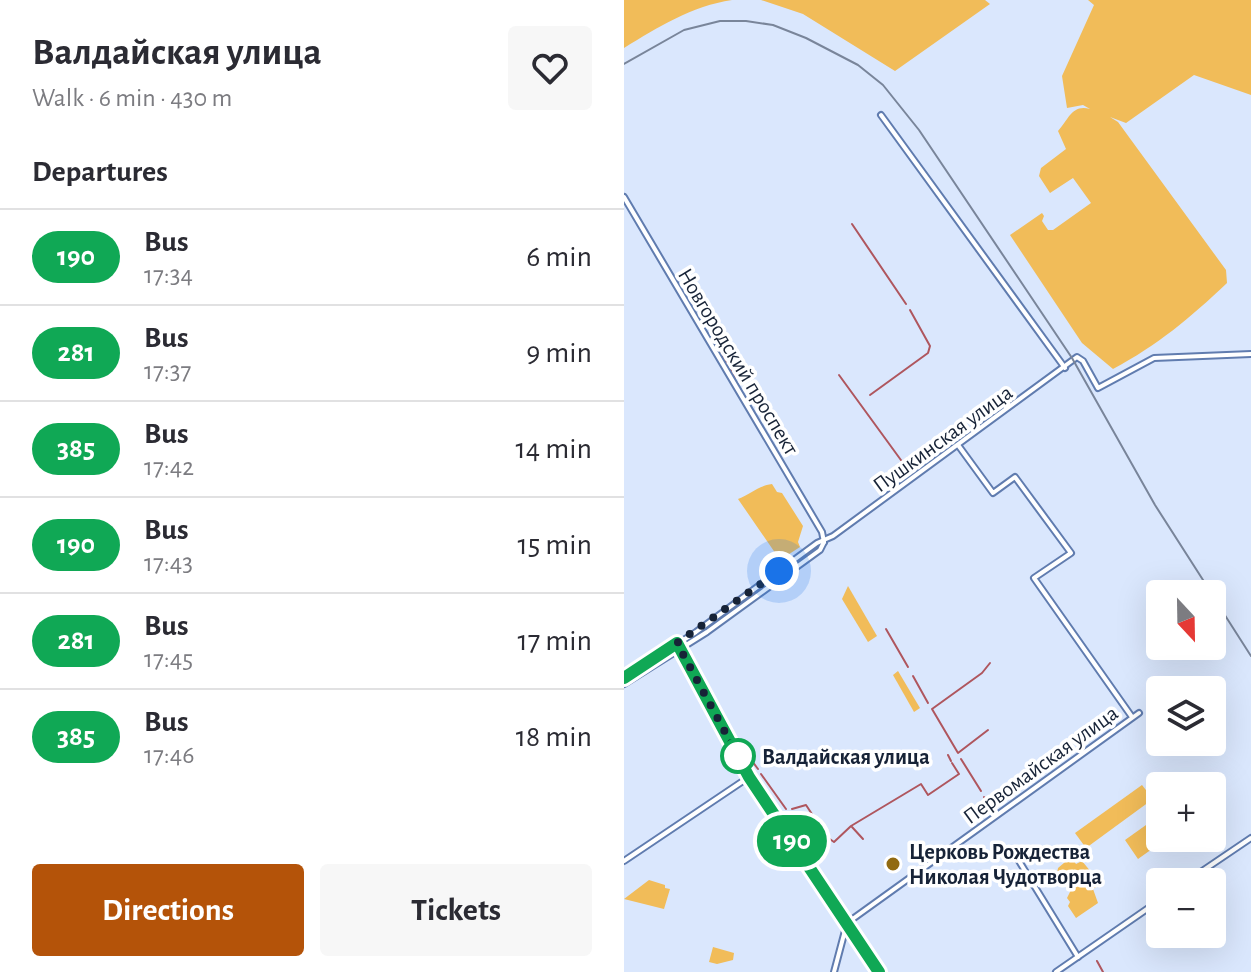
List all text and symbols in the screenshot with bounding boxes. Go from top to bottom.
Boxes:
button: heart [508,26,592,110]
text: Валдайская улица [32,34,322,72]
text: Walk · 6 min · 430 m [32,85,232,111]
text: Departures [32,157,168,187]
text: Bus [144,227,189,257]
text: 6 min [526,242,592,272]
text: 190 [57,243,95,271]
text: 17:34 [144,262,193,288]
street label: Новгородский проспект [674,264,803,459]
text: Bus [144,323,189,353]
text: 9 min [526,338,592,368]
text: 281 [57,339,95,367]
text: 17:37 [144,358,191,384]
street label: Пушкинская улица [869,381,1016,497]
text: Bus [144,419,189,449]
text: 14 min [516,434,592,464]
text: 385 [57,435,95,463]
text: 17:42 [144,454,194,480]
text: Bus [144,515,189,545]
text: 15 min [517,530,592,560]
text: 190 [57,531,95,559]
text: 17:43 [144,550,193,576]
your location [759,551,799,591]
north arrow [1146,580,1226,660]
map controls [1146,580,1226,948]
text: Bus [144,611,189,641]
text: 17 min [517,626,592,656]
text: 281 [57,627,95,655]
text: 17:45 [144,646,193,672]
button: layers [1146,676,1226,756]
street label: Первомайская улица [959,701,1122,828]
text: Bus [144,707,189,737]
text: 18 min [516,722,592,752]
text: 385 [57,723,95,751]
marker: Валдайская улица [721,739,755,773]
text: 17:46 [144,742,194,768]
place label: Валдайская улица [762,746,930,769]
button: + [1146,772,1226,852]
line badge: 190 [746,815,838,867]
text: 190 [773,827,811,855]
place label: Церковь Рождества Николая Чудотворца [909,841,1102,889]
marker: Церковь Рождества Николая Чудотворца [884,855,902,873]
button: Directions [32,864,304,956]
button: Tickets [320,864,592,956]
button: − [1146,868,1226,948]

